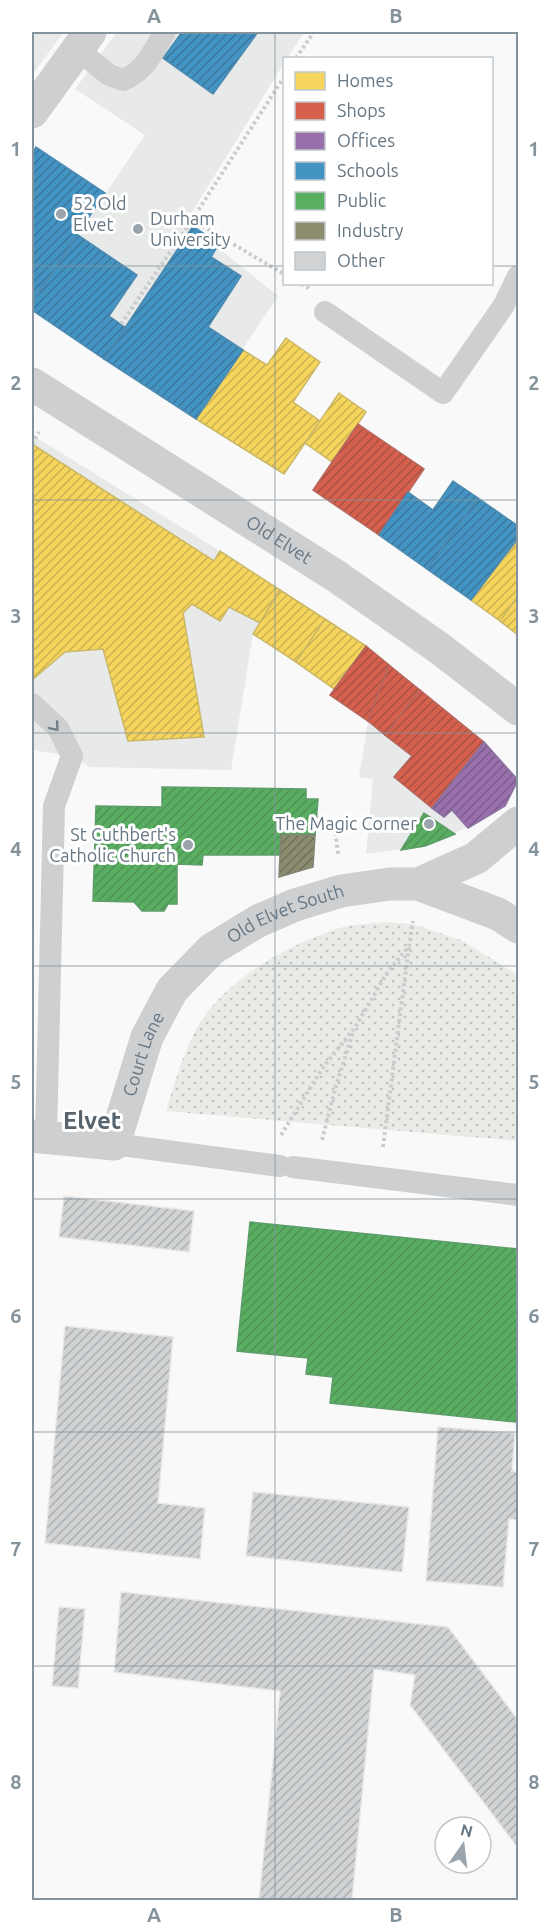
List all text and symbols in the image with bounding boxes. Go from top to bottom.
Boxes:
text: A [147,4,161,27]
text: B [389,4,403,27]
legend [283,57,493,285]
text: Homes [337,70,394,90]
text: Shops [337,100,386,120]
text: Offices [337,130,395,150]
text: 1 [10,137,22,160]
text: 1 [528,137,540,160]
text: Schools [337,160,399,180]
text: Public [337,190,386,210]
place label: 52 Old Elvet [73,193,127,234]
marker: 52 Old Elvet [54,207,68,221]
place label: Durham University [150,208,231,249]
text: Industry [337,220,404,240]
marker: Durham University [131,222,145,236]
text: Other [337,250,385,270]
text: 2 [10,371,22,394]
text: 2 [528,371,540,394]
street label: Old Elvet [243,511,316,567]
text: 3 [10,604,22,627]
text: 3 [528,604,540,627]
one-way arrow [48,720,59,731]
place label: The Magic Corner [275,813,417,833]
marker: The Magic Corner [422,817,436,831]
place label: St Cuthbert's Catholic Church [49,824,176,865]
text: 4 [10,837,22,860]
text: 4 [528,837,540,860]
marker: St Cuthbert's Catholic Church [181,838,195,852]
street label: Old Elvet South [223,880,346,947]
street label: Court Lane [118,1008,168,1099]
text: 5 [10,1070,22,1093]
text: 5 [528,1070,540,1093]
district label: Elvet [63,1107,121,1134]
text: 6 [10,1304,22,1327]
text: 6 [528,1304,540,1327]
text: 7 [10,1537,22,1560]
text: 7 [528,1537,540,1560]
text: 8 [10,1770,22,1793]
text: 8 [528,1770,540,1793]
north arrow [433,1815,493,1875]
text: N [459,1820,475,1841]
text: A [147,1903,161,1926]
text: B [389,1903,403,1926]

